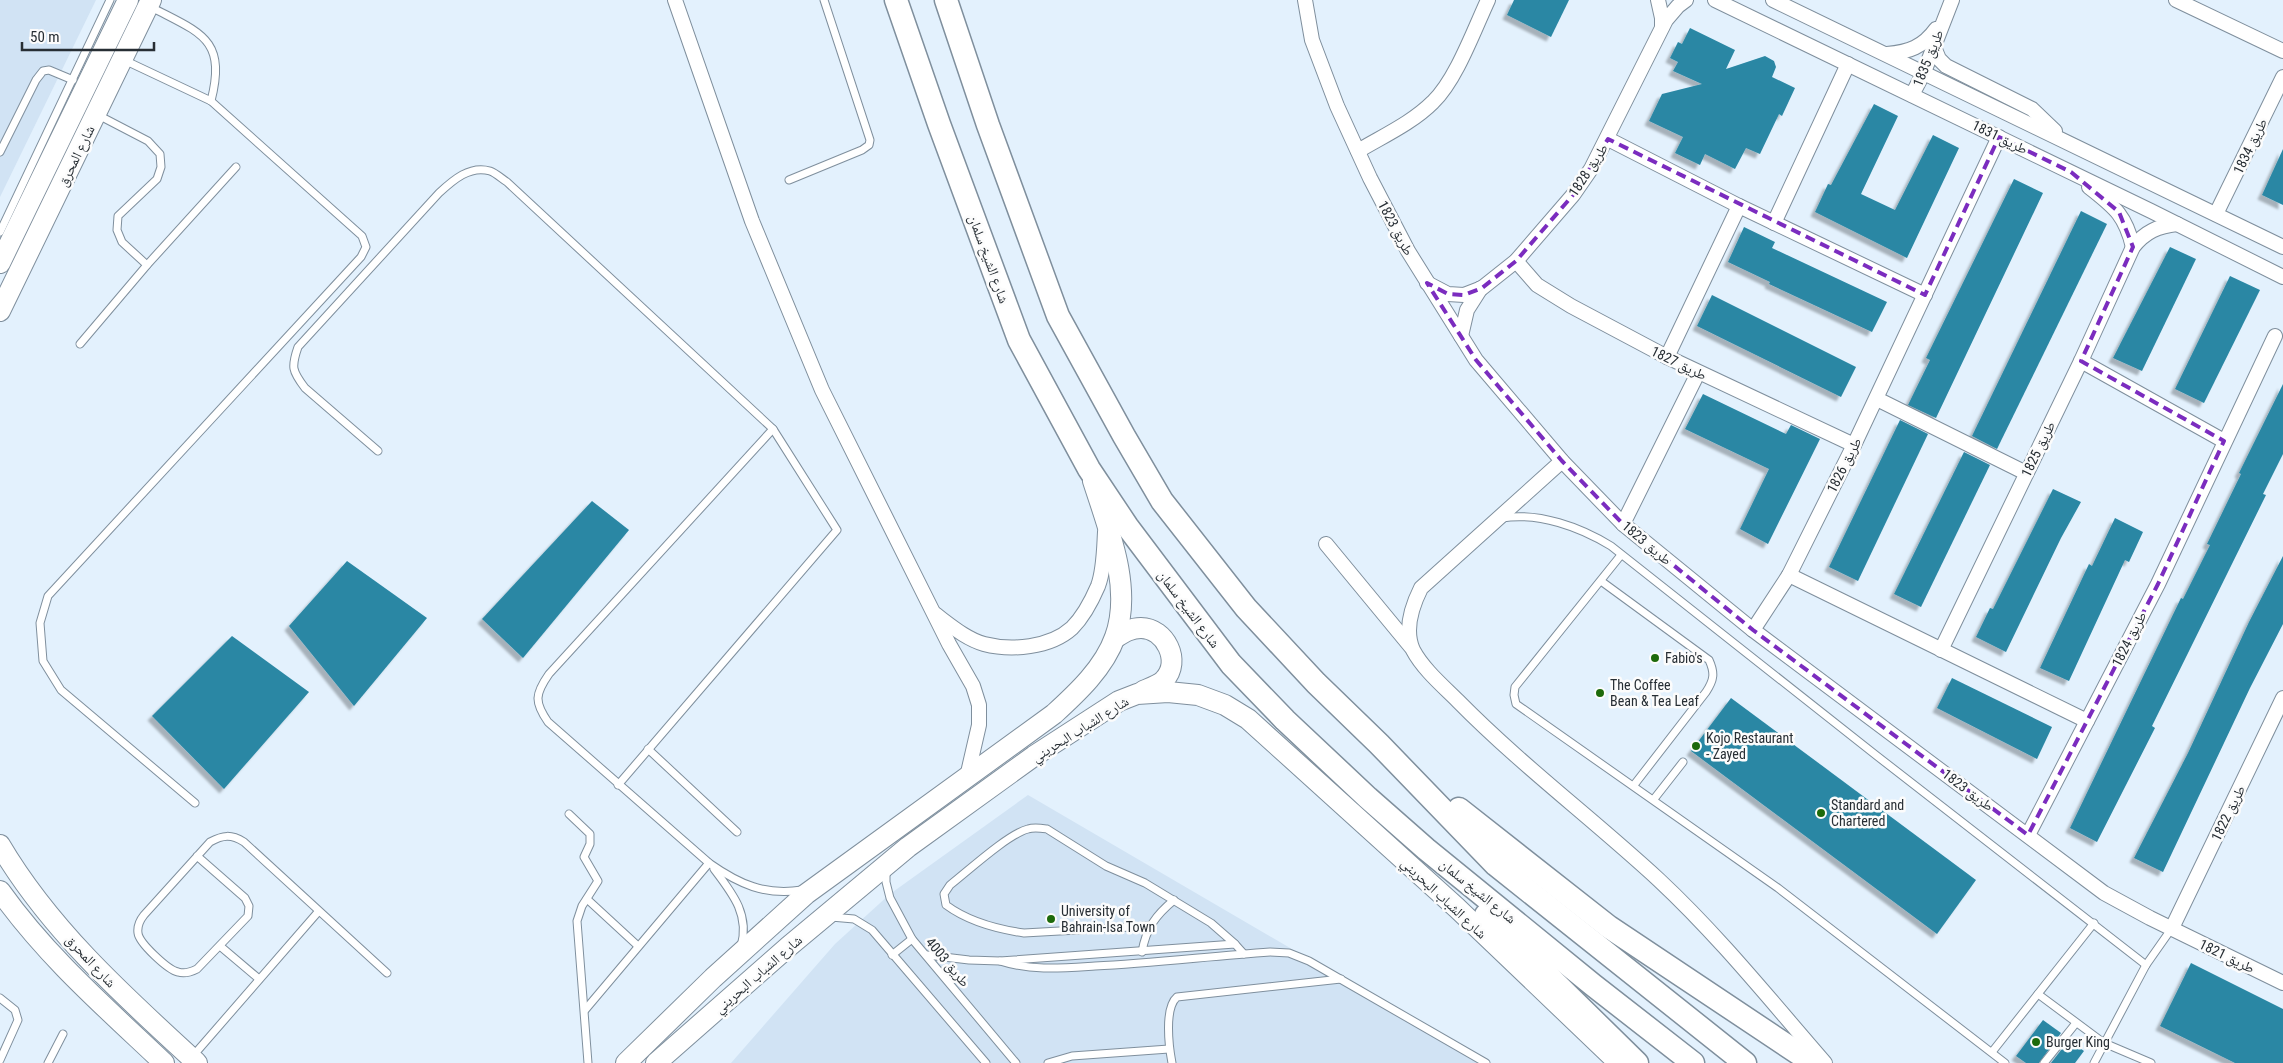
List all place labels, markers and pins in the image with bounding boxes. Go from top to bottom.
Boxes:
place label: Fabio's [1665,650,1703,666]
marker: Fabio's [1649,652,1661,664]
place label: The Coffee Bean & Tea Leaf [1610,677,1699,709]
marker: The Coffee Bean & Tea Leaf [1594,687,1606,699]
place label: Kojo Restaurant - Zayed [1706,730,1793,762]
marker: Kojo Restaurant - Zayed [1690,740,1702,752]
place label: Standard and Chartered [1831,797,1904,829]
marker: Standard and Chartered [1815,807,1827,819]
place label: University of Bahrain-Isa Town [1061,903,1155,935]
marker: University of Bahrain-Isa Town [1045,913,1057,925]
place label: Burger King [2046,1034,2110,1050]
marker: Burger King [2030,1036,2042,1048]

